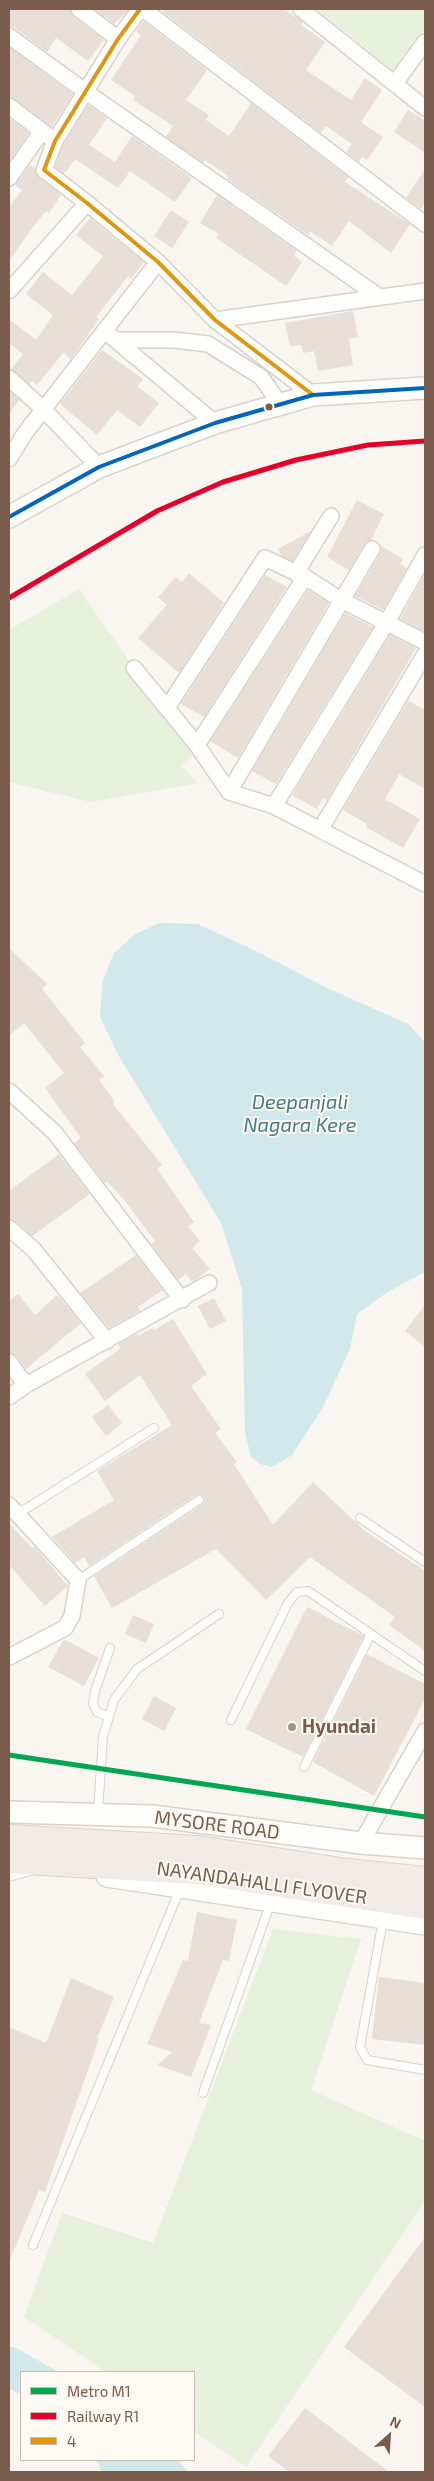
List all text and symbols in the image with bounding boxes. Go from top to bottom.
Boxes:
unlabelled marker [264,402,274,412]
water label: Deepanjali Nagara Kere [244,1090,356,1137]
place label: Hyundai [302,1716,376,1738]
marker: Hyundai [286,1721,298,1733]
street label: MYSORE ROAD [153,1806,281,1844]
street label: NAYANDAHALLI FLYOVER [155,1857,369,1909]
legend [20,2371,195,2461]
text: Metro M1 [67,2382,131,2400]
text: Railway R1 [67,2407,139,2425]
north arrow [364,2411,414,2461]
text: N [388,2412,404,2432]
text: 4 [67,2432,76,2450]

